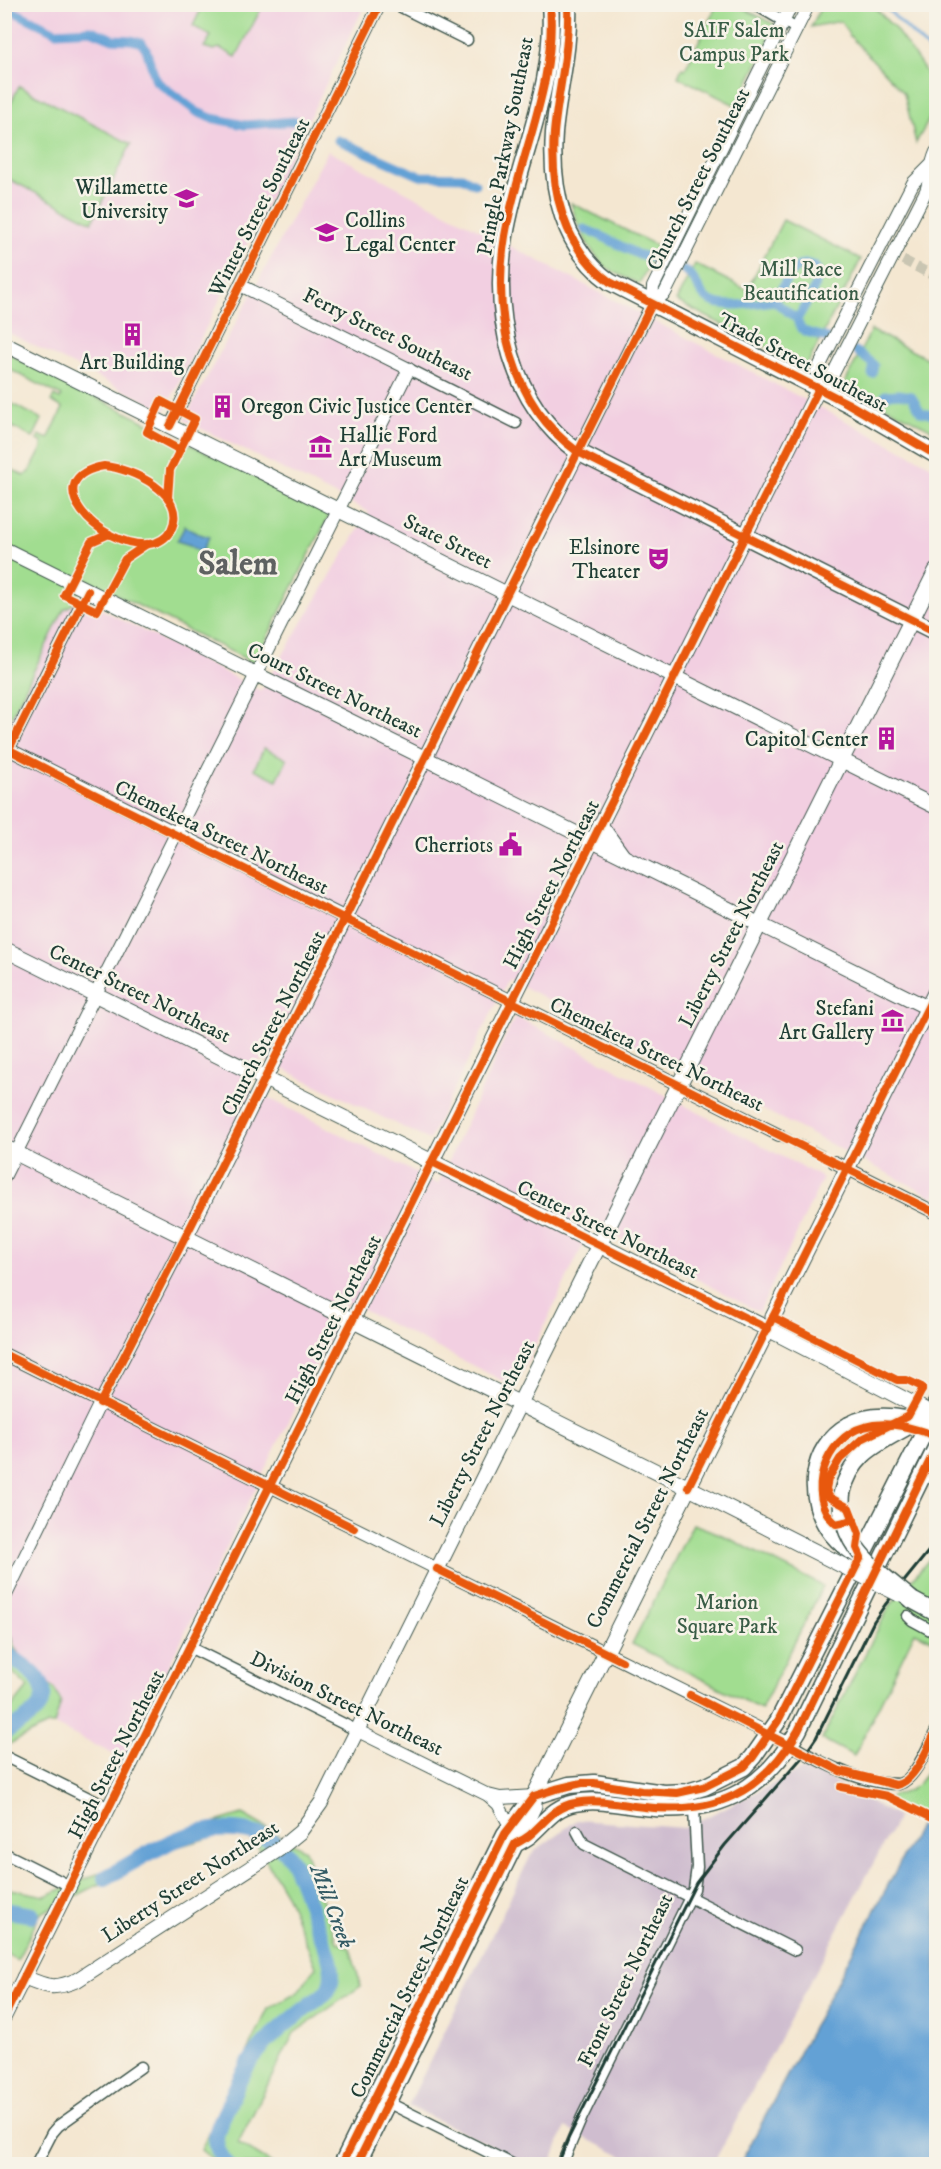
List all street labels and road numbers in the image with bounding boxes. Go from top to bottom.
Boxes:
street label: Pringle Parkway Southeast [472,34,540,258]
street label: Church Street Southeast [641,83,756,275]
street label: Winter Street Southeast [203,113,316,302]
street label: Ferry Street Southeast [298,283,477,387]
street label: Trade Street Southeast [713,307,892,419]
street label: State Street [399,508,497,575]
street label: Court Street Northeast [243,637,426,745]
street label: Chemeketa Street Northeast [110,775,333,901]
street label: High Street Northeast [498,795,606,974]
street label: Liberty Street Northeast [674,837,790,1032]
street label: Church Street Northeast [216,926,332,1121]
street label: Center Street Northeast [44,939,235,1049]
street label: Chemeketa Street Northeast [545,992,768,1118]
street label: Center Street Northeast [512,1175,703,1285]
street label: High Street Northeast [280,1230,388,1409]
street label: Liberty Street Northeast [425,1336,541,1531]
street label: Commercial Street Northeast [581,1403,715,1633]
street label: Division Street Northeast [246,1646,448,1762]
street label: High Street Northeast [63,1665,171,1844]
street label: Liberty Street Northeast [97,1815,284,1949]
street label: Commercial Street Northeast [345,1872,475,2103]
street label: Front Street Northeast [573,1889,679,2071]

